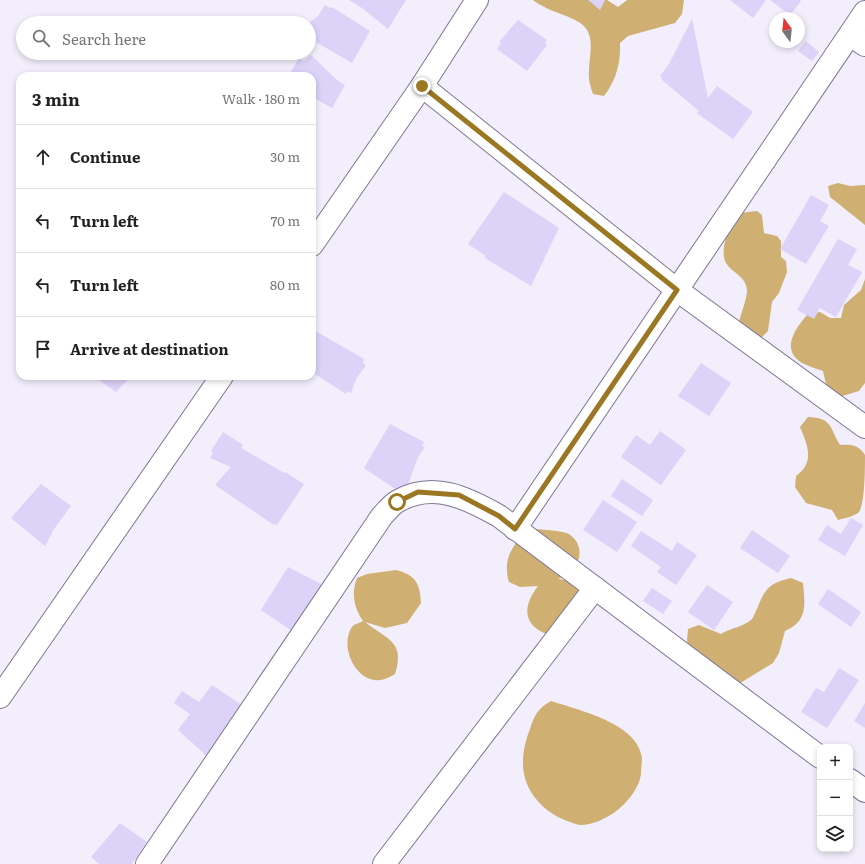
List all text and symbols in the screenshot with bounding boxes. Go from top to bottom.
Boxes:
north arrow [769,12,805,48]
search box [16,16,316,60]
icon: search [30,27,52,49]
text: Search here [62,27,146,50]
route end [413,77,431,95]
text: 3 min [32,86,80,111]
text: Walk · 180 m [222,89,300,108]
text: Continue [70,145,140,168]
icon: ahead [32,146,54,168]
text: 30 m [270,147,300,166]
text: Turn left [70,209,139,232]
icon: left [32,210,54,232]
text: 70 m [271,211,300,230]
text: Turn left [70,273,139,296]
icon: left [32,274,54,296]
text: 80 m [270,275,300,294]
text: Arrive at destination [70,337,229,360]
icon: arrive [32,338,54,360]
route start [388,493,406,511]
map controls [817,744,853,852]
button: + [817,744,853,780]
button: − [817,780,853,816]
button: layers [817,816,853,852]

